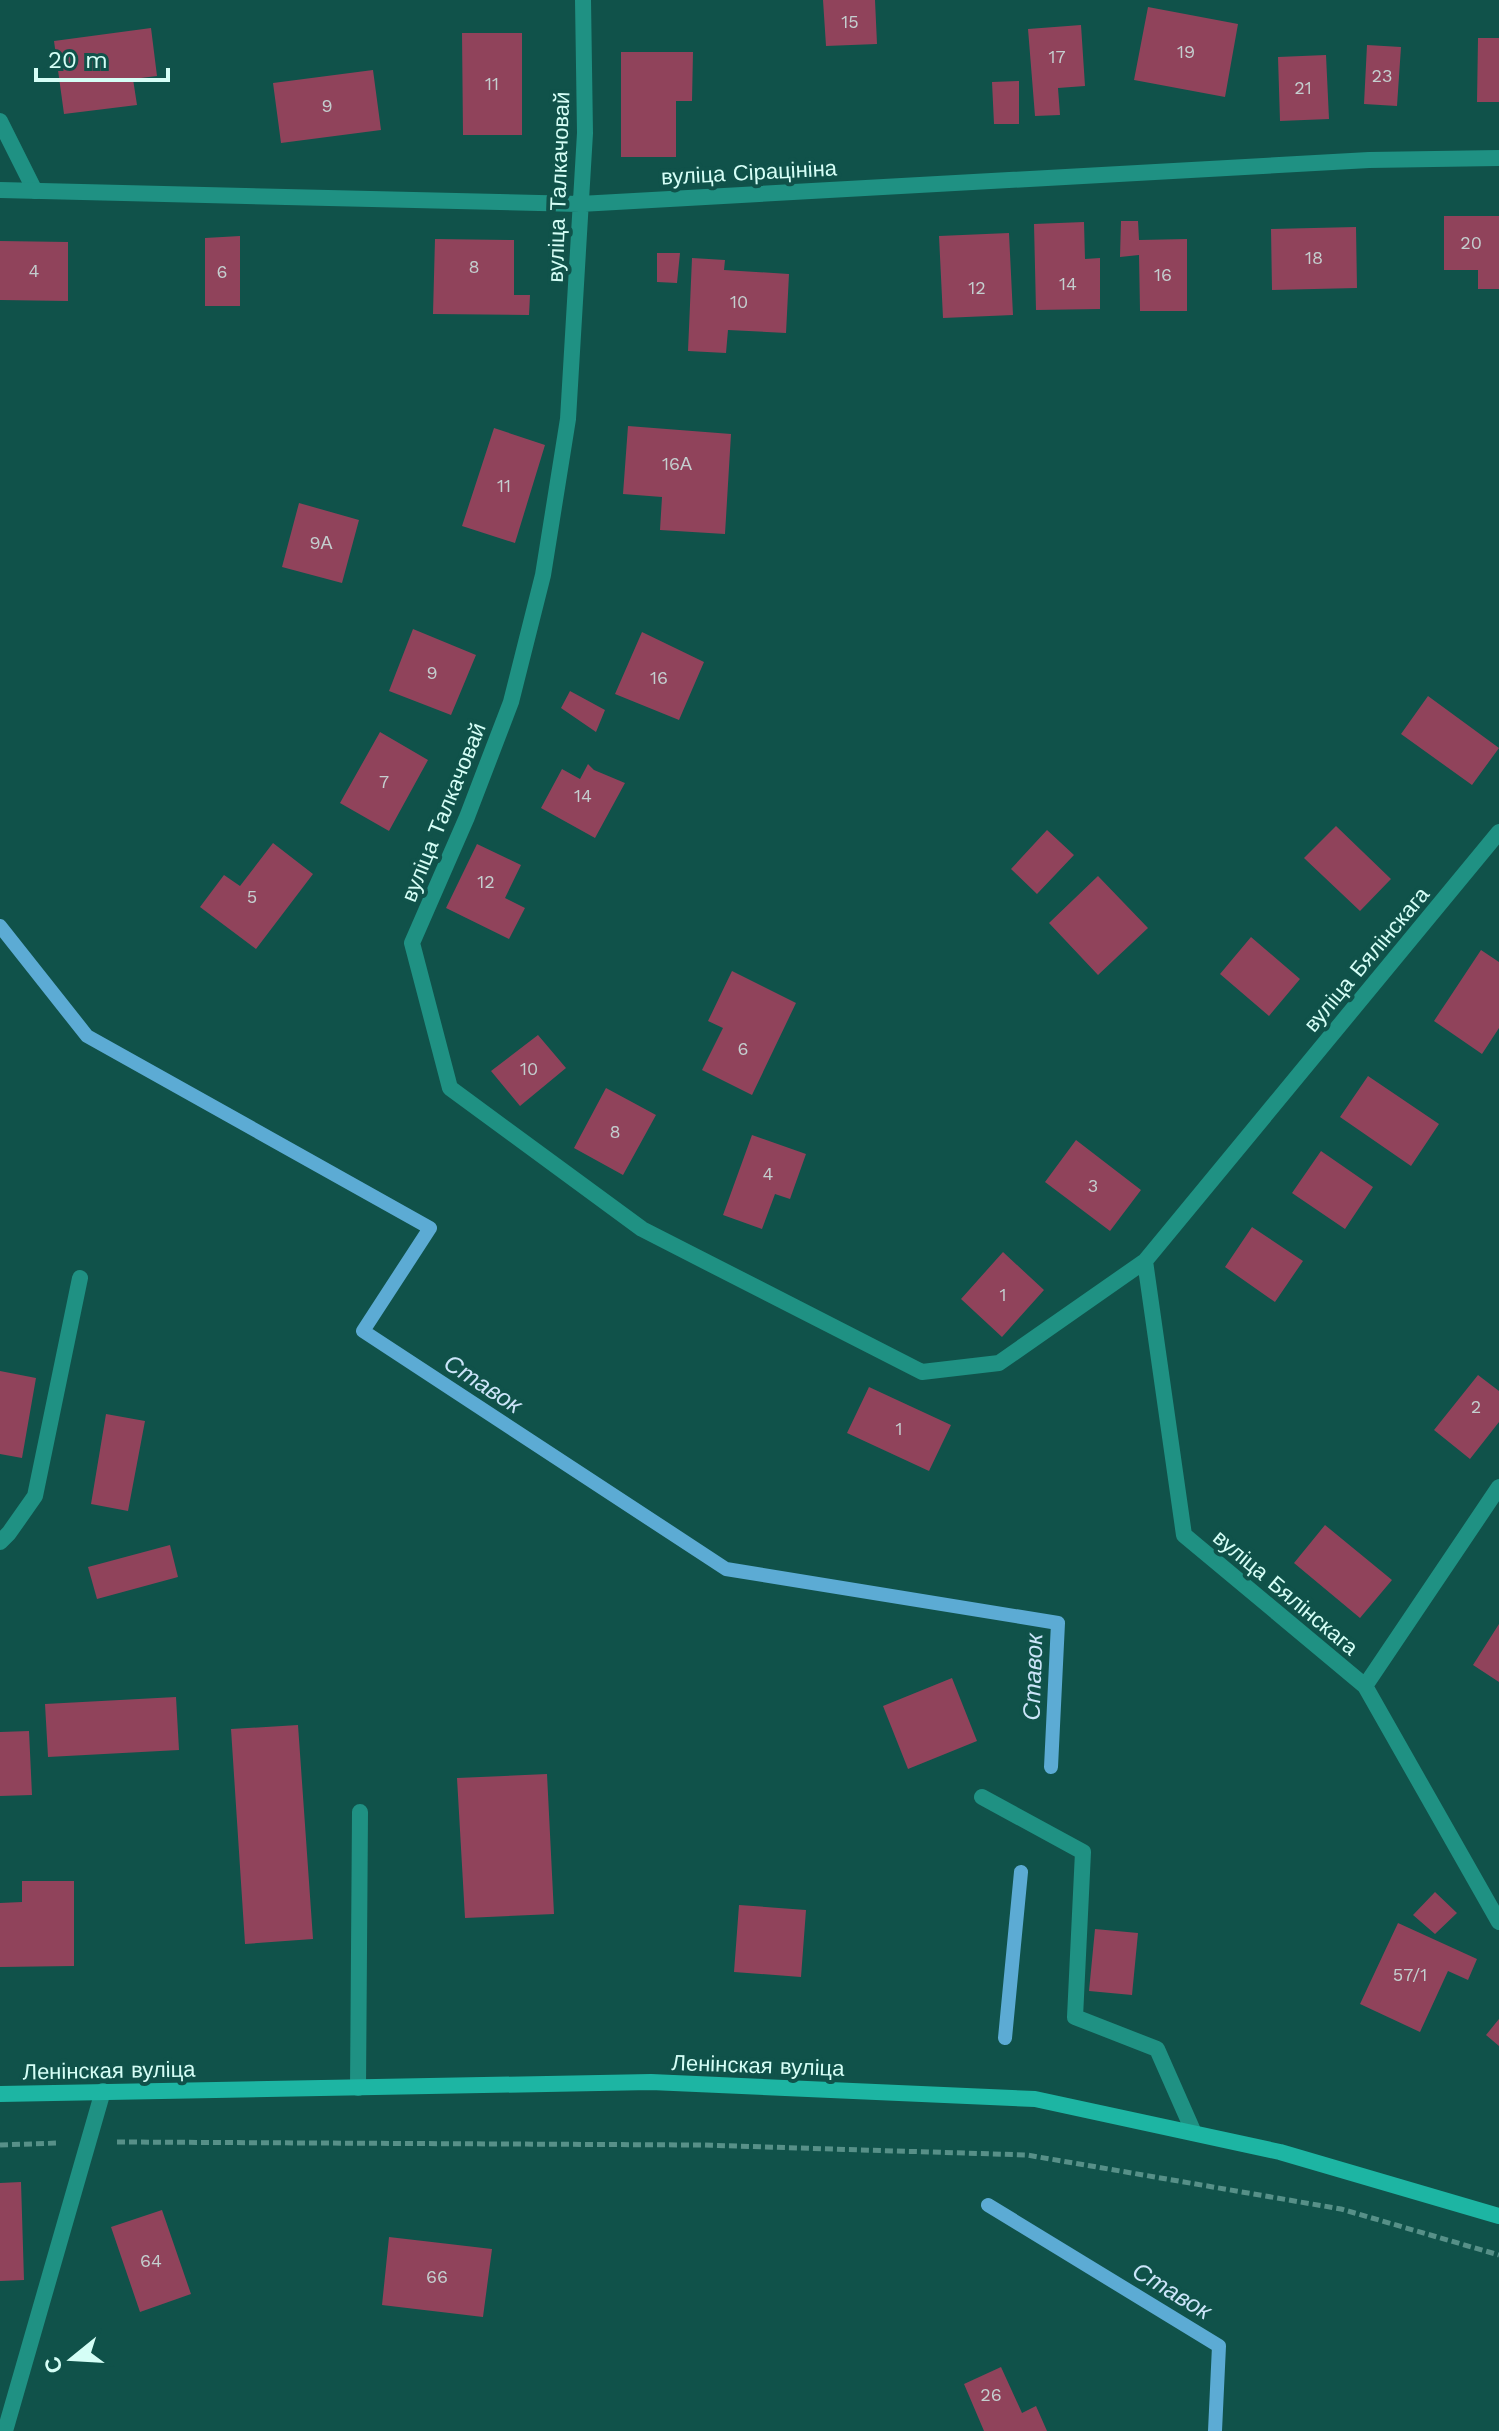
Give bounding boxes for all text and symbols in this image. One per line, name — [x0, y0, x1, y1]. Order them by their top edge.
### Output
house number: 15 — [841, 11, 859, 32]
scale bar — [36, 32, 168, 82]
house number: 19 — [1177, 41, 1195, 62]
text: 20 m — [48, 46, 108, 74]
house number: 17 — [1048, 46, 1066, 67]
house number: 23 — [1372, 65, 1393, 86]
house number: 11 — [485, 73, 499, 94]
house number: 21 — [1294, 77, 1312, 98]
street label: вуліца Талкачовай — [543, 91, 574, 283]
house number: 9 — [321, 95, 333, 116]
street label: вуліца Сірацініна — [661, 155, 838, 190]
house number: 20 — [1460, 232, 1482, 253]
house number: 18 — [1305, 247, 1323, 268]
house number: 8 — [468, 256, 480, 277]
house number: 4 — [29, 260, 40, 281]
house number: 6 — [217, 261, 227, 282]
house number: 16 — [1154, 264, 1172, 285]
house number: 14 — [1059, 273, 1077, 294]
house number: 12 — [968, 277, 986, 298]
house number: 10 — [730, 291, 748, 312]
house number: 16А — [662, 453, 692, 474]
house number: 11 — [497, 475, 511, 496]
house number: 9А — [309, 532, 333, 553]
house number: 9 — [426, 662, 438, 683]
house number: 16 — [650, 667, 668, 688]
street label: вуліца Талкачовай — [396, 719, 491, 905]
house number: 7 — [379, 771, 389, 792]
house number: 14 — [574, 785, 592, 806]
house number: 12 — [477, 871, 495, 892]
street label: вуліца Бялінскага — [1299, 881, 1435, 1037]
house number: 5 — [247, 886, 257, 907]
house number: 6 — [738, 1038, 748, 1059]
house number: 10 — [520, 1058, 538, 1079]
house number: 8 — [609, 1121, 621, 1142]
house number: 4 — [763, 1163, 774, 1184]
house number: 3 — [1088, 1175, 1098, 1196]
house number: 1 — [999, 1284, 1007, 1305]
water label: Ставок — [439, 1349, 529, 1420]
house number: 2 — [1471, 1396, 1481, 1417]
house number: 1 — [895, 1418, 903, 1439]
street label: вуліца Бялінскага — [1208, 1525, 1364, 1661]
water label: Ставок — [1017, 1631, 1049, 1721]
house number: 57/1 — [1393, 1964, 1427, 1985]
street label: Ленінская вуліца — [671, 2050, 846, 2081]
street label: Ленінская вуліца — [22, 2056, 196, 2085]
house number: 64 — [140, 2250, 162, 2271]
water label: Ставок — [1127, 2257, 1218, 2326]
house number: 66 — [426, 2266, 448, 2287]
north arrow — [32, 2319, 112, 2399]
text: С — [39, 2354, 68, 2376]
house number: 26 — [980, 2384, 1002, 2405]

